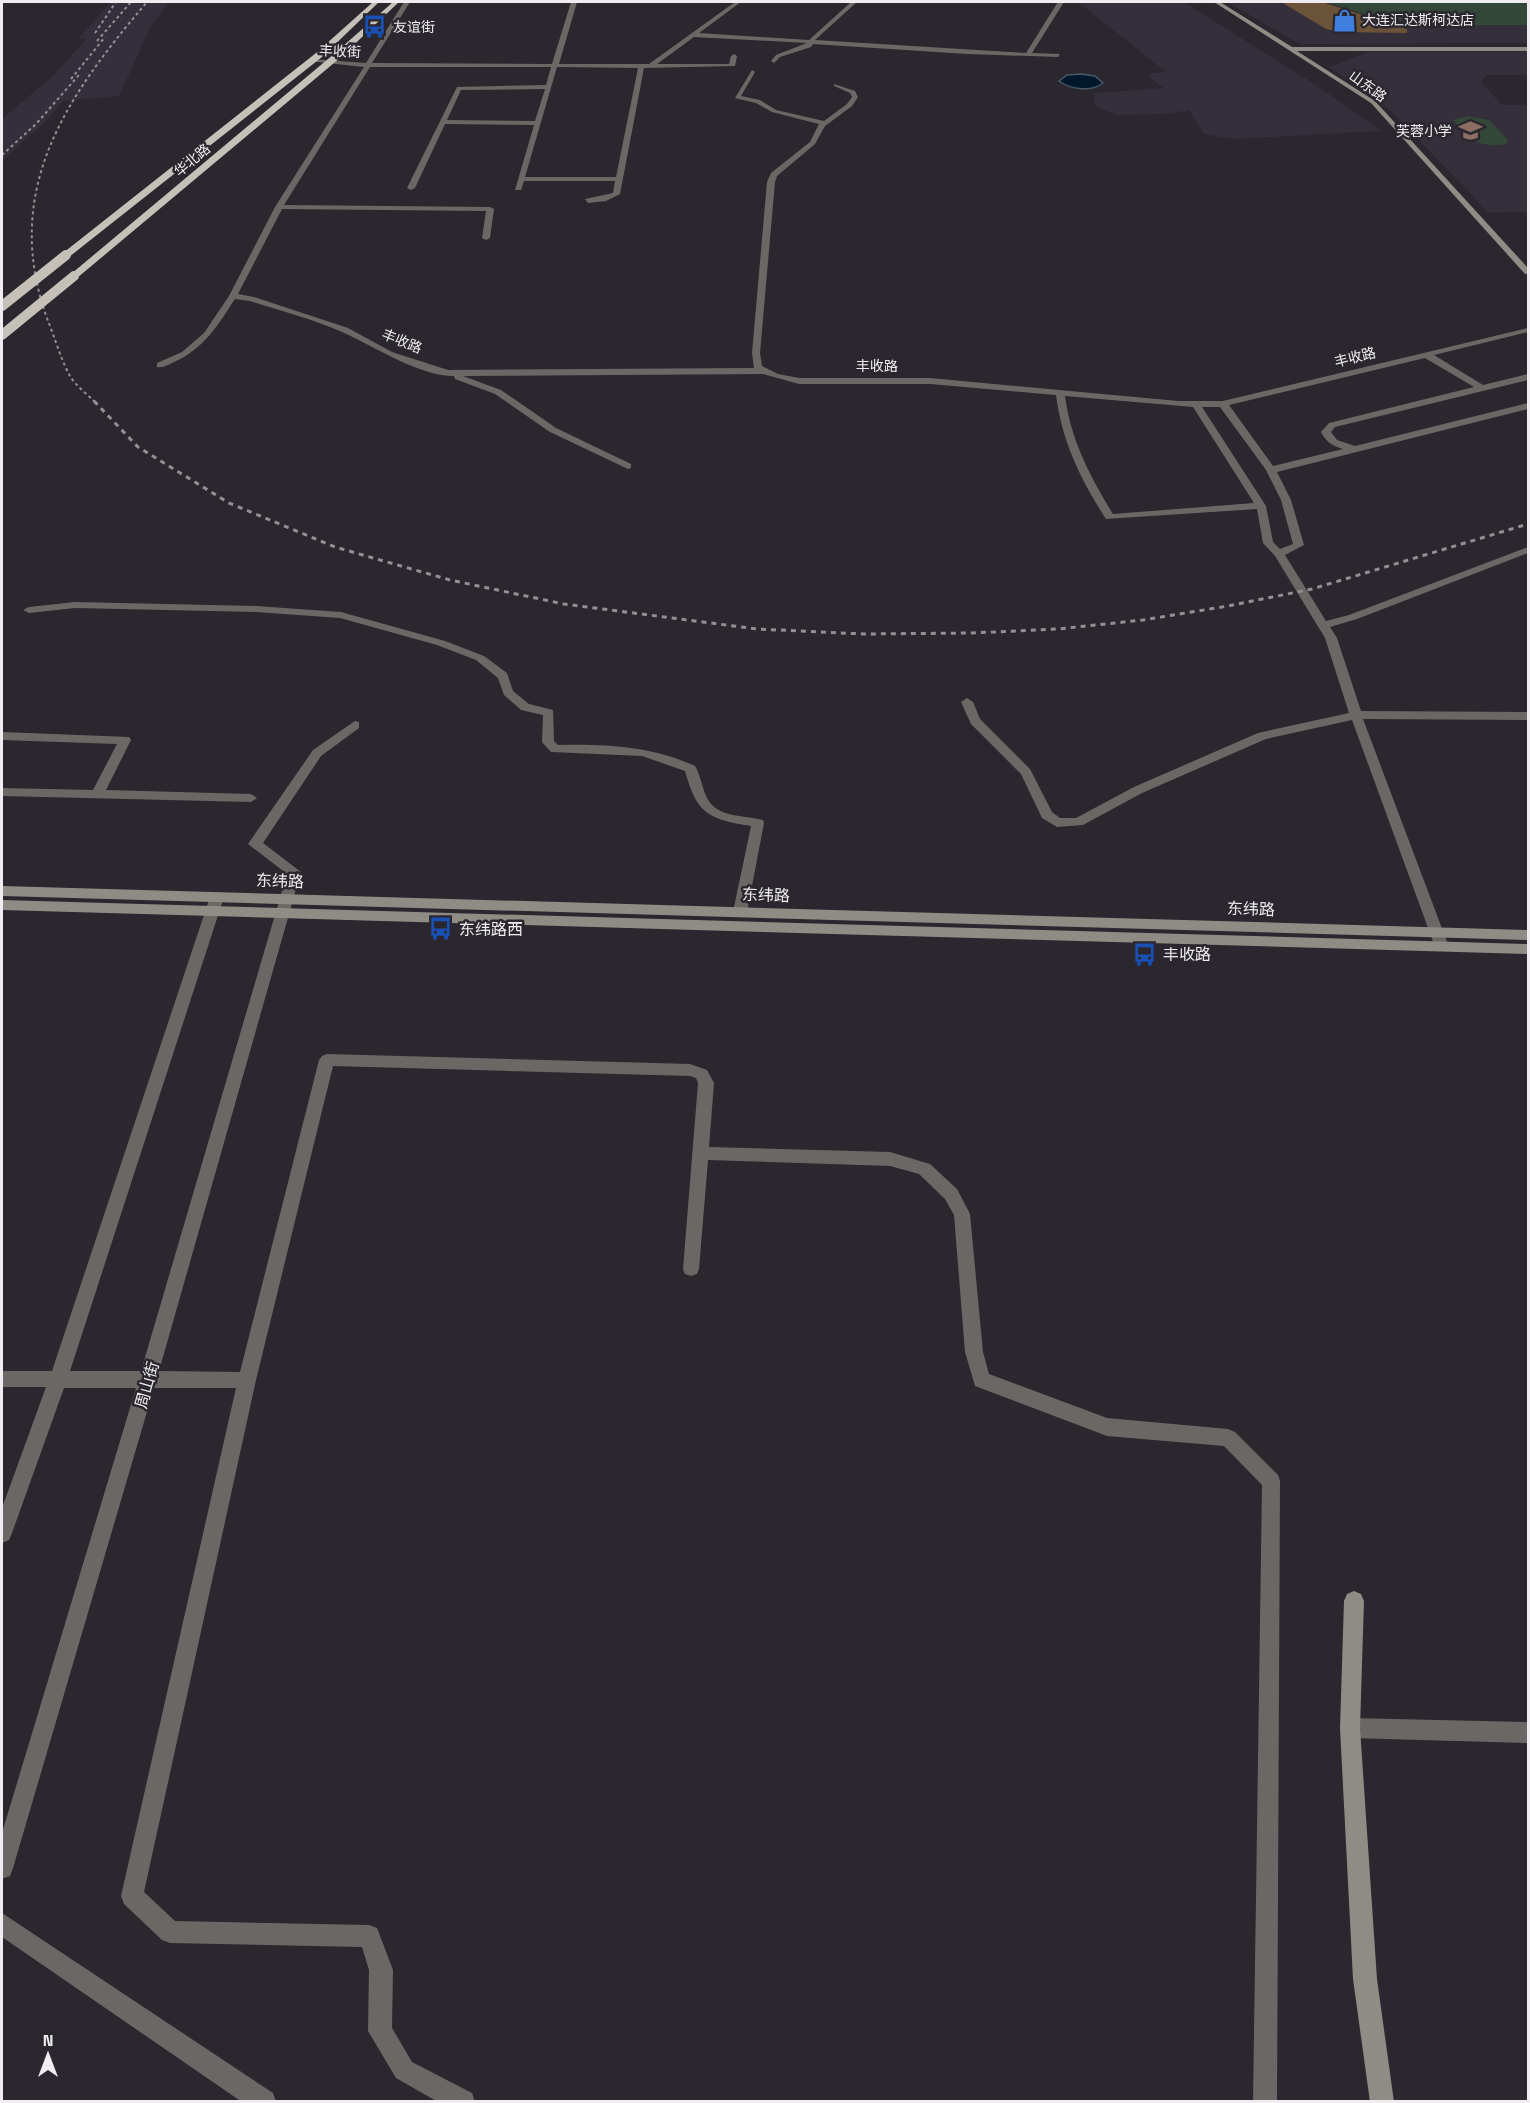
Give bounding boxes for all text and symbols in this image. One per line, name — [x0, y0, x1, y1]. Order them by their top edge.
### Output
shop icon: 大连汇达斯柯达店 — [1331, 7, 1357, 33]
place label: 大连汇达斯柯达店 — [1362, 11, 1474, 29]
bus stop icon: 友谊街 — [362, 14, 388, 40]
place label: 友谊街 — [393, 18, 435, 36]
street label: 丰收街 — [319, 41, 361, 61]
street label: 山东路 — [1346, 66, 1390, 106]
school or university icon: 芙蓉小学 — [1457, 118, 1483, 144]
place label: 芙蓉小学 — [1396, 122, 1452, 140]
street label: 华北路 — [170, 140, 214, 180]
street label: 丰收路 — [379, 325, 425, 357]
street label: 丰收路 — [1332, 343, 1378, 371]
street label: 丰收路 — [856, 357, 898, 375]
street label: 东纬路 — [256, 870, 304, 892]
street label: 东纬路 — [742, 884, 790, 906]
street label: 东纬路 — [1227, 898, 1275, 920]
bus stop icon: 东纬路西 — [428, 916, 454, 942]
place label: 东纬路西 — [459, 919, 523, 940]
bus stop icon: 丰收路 — [1132, 941, 1158, 967]
place label: 丰收路 — [1163, 944, 1211, 965]
street label: 周山街 — [130, 1359, 164, 1411]
north arrow — [18, 2025, 78, 2085]
text: N — [43, 2030, 53, 2051]

